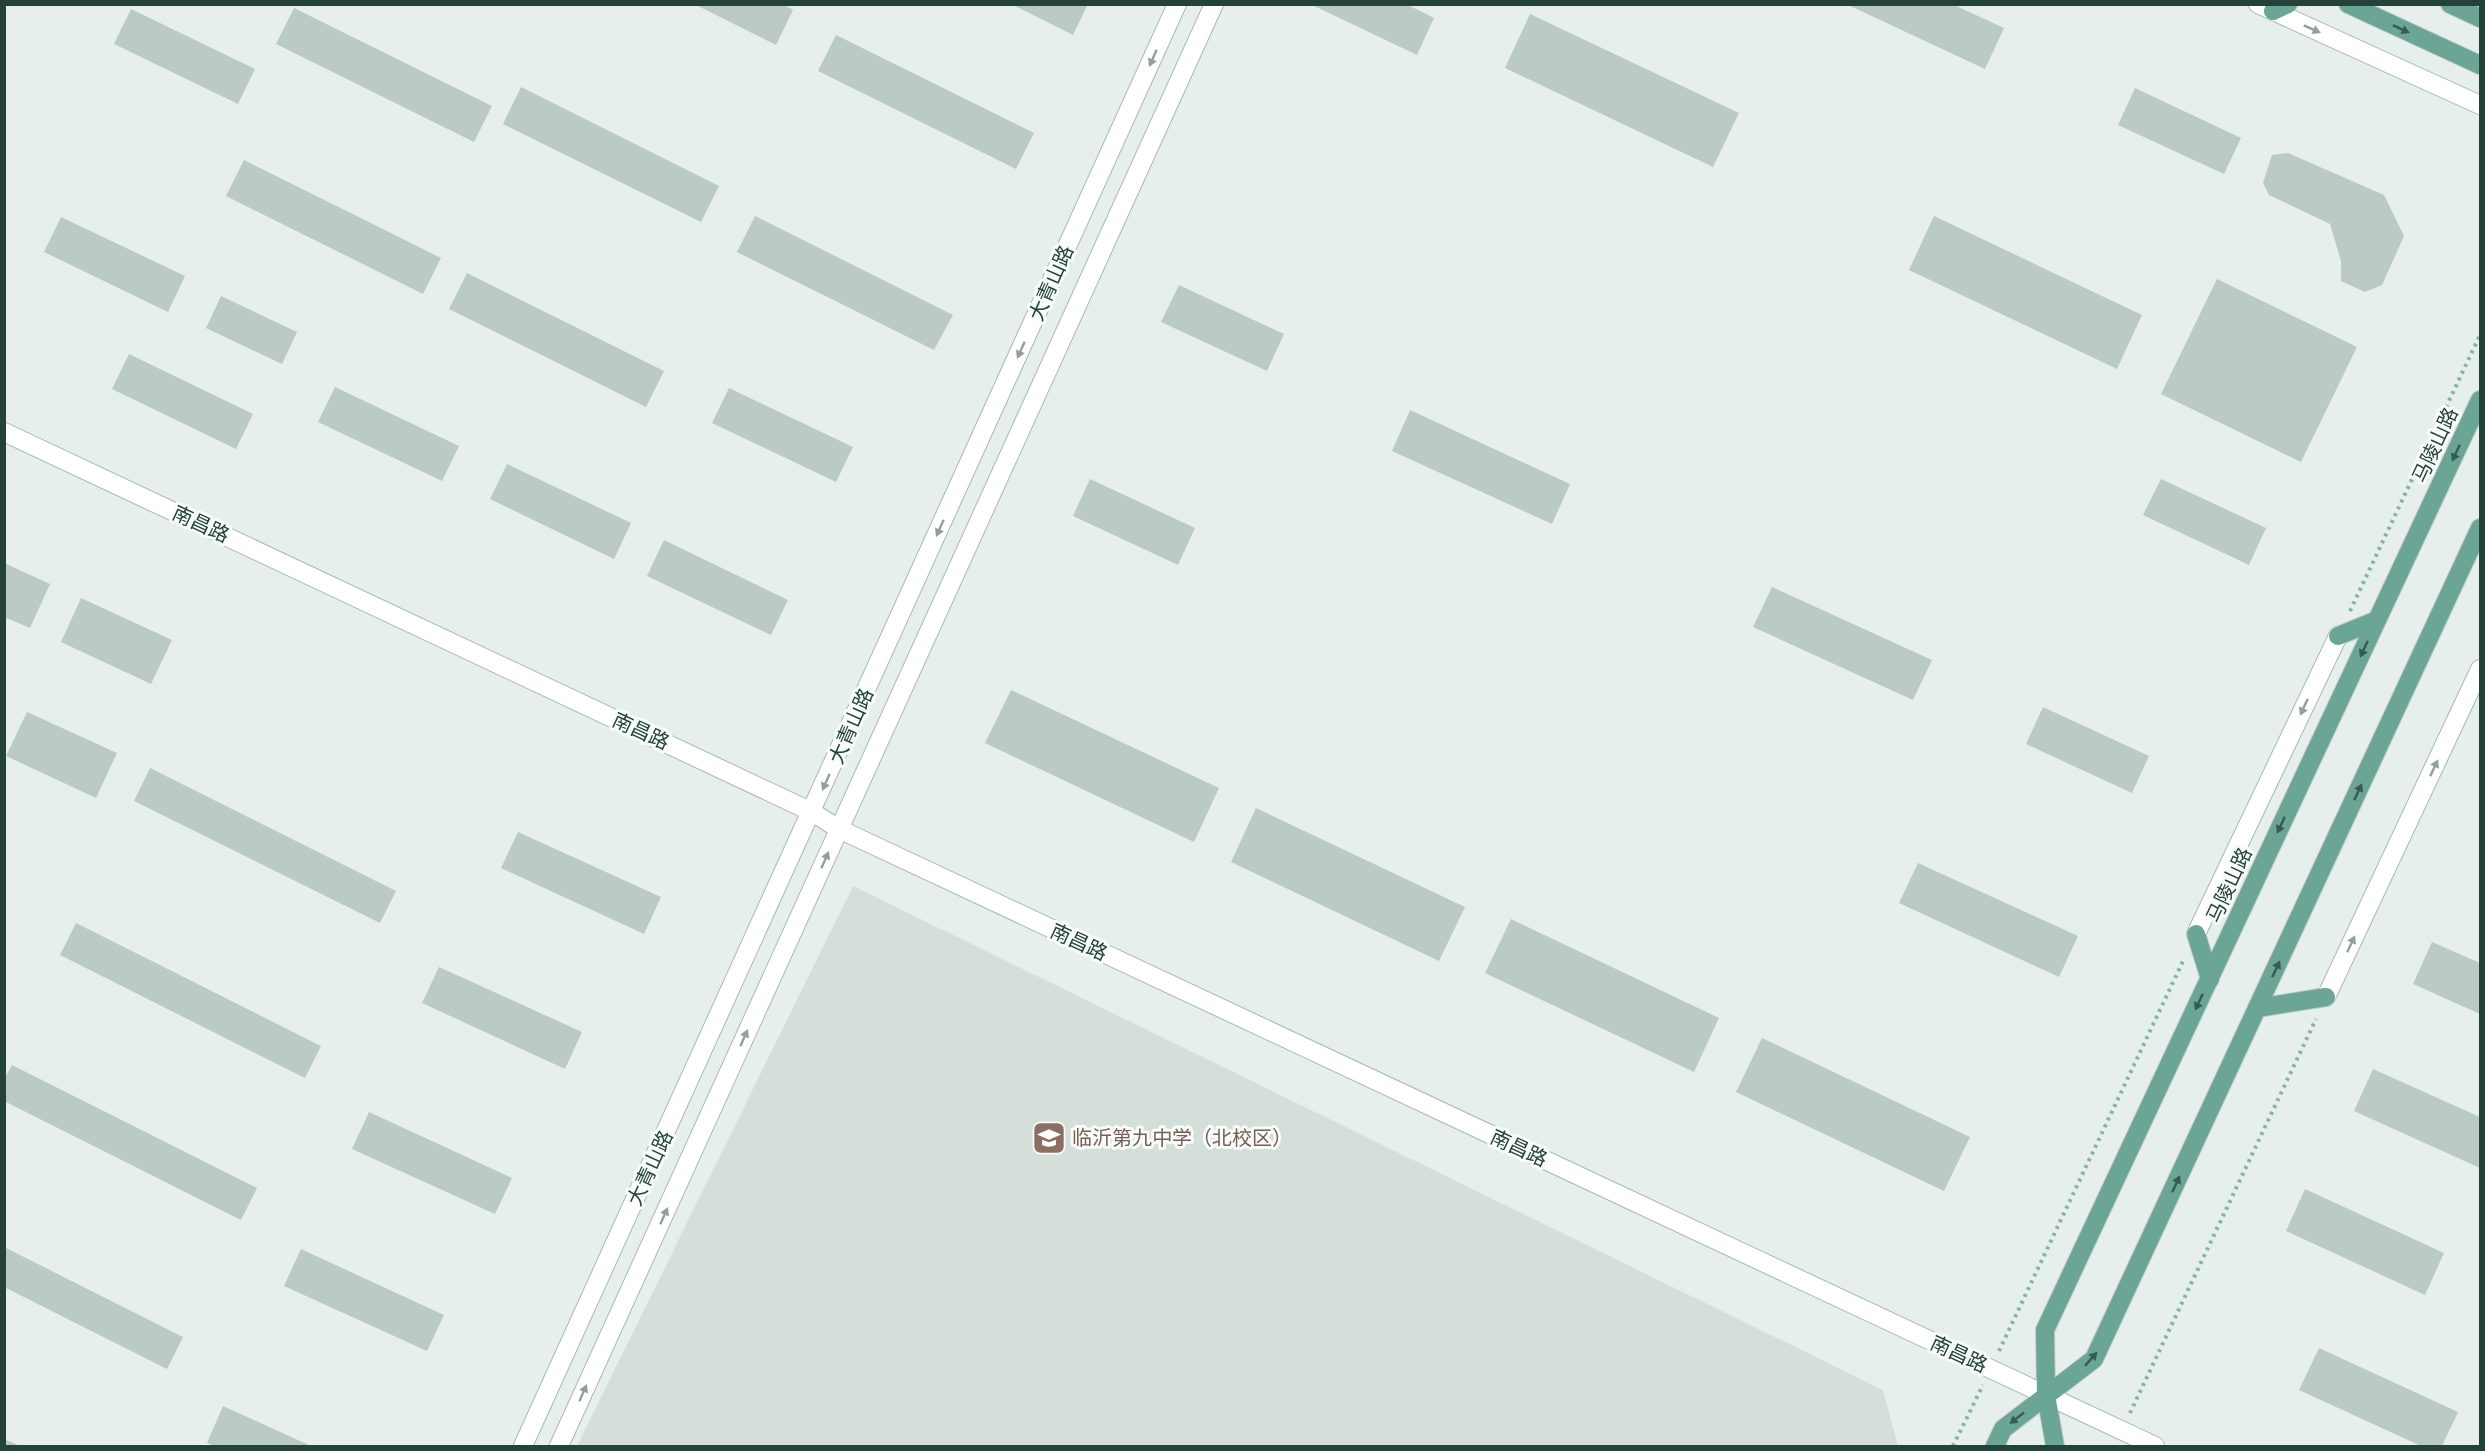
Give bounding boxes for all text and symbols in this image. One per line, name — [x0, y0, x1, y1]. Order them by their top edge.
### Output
one-way arrow — [2303, 24, 2320, 33]
one-way arrow — [2392, 24, 2409, 33]
one-way arrow — [1148, 49, 1158, 67]
street label: 大青山路 — [1024, 242, 1078, 324]
one-way arrow — [1016, 342, 1025, 359]
street label: 马陵山路 — [2407, 404, 2463, 486]
one-way arrow — [2451, 444, 2460, 461]
street label: 南昌路 — [169, 500, 233, 548]
one-way arrow — [935, 519, 945, 537]
one-way arrow — [2360, 640, 2369, 657]
street label: 大青山路 — [824, 685, 878, 767]
one-way arrow — [2299, 699, 2308, 716]
street label: 南昌路 — [609, 707, 673, 755]
one-way arrow — [2429, 760, 2438, 777]
one-way arrow — [821, 774, 830, 791]
one-way arrow — [2353, 783, 2362, 800]
one-way arrow — [2277, 817, 2286, 834]
street label: 马陵山路 — [2201, 844, 2257, 926]
one-way arrow — [820, 851, 830, 869]
street label: 南昌路 — [1047, 918, 1111, 966]
one-way arrow — [2346, 936, 2355, 953]
one-way arrow — [2271, 960, 2280, 977]
one-way arrow — [2194, 993, 2203, 1010]
one-way arrow — [740, 1029, 750, 1047]
school or university icon: 临沂第九中学（北校区） — [1031, 1120, 1067, 1156]
street label: 南昌路 — [1487, 1124, 1551, 1172]
place label: 临沂第九中学（北校区） — [1072, 1126, 1292, 1150]
street label: 大青山路 — [622, 1127, 678, 1209]
one-way arrow — [2171, 1175, 2180, 1192]
one-way arrow — [659, 1206, 669, 1224]
street label: 南昌路 — [1927, 1330, 1991, 1378]
one-way arrow — [2085, 1351, 2098, 1366]
one-way arrow — [579, 1385, 588, 1402]
one-way arrow — [2009, 1412, 2025, 1425]

